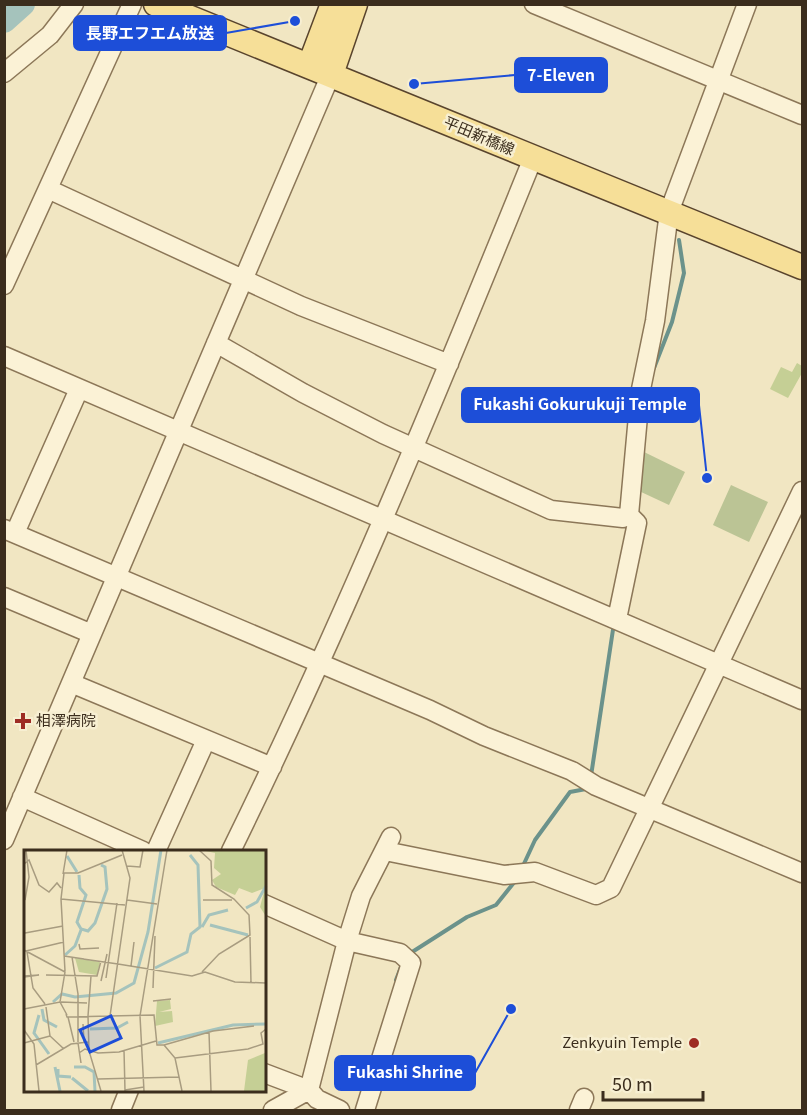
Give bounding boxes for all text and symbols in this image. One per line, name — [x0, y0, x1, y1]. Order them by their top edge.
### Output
callout: 長野エフエム放送 — [74, 16, 226, 50]
text: 長野エフエム放送 — [86, 20, 214, 44]
callout: 7-Eleven — [515, 58, 607, 92]
text: 7-Eleven — [527, 62, 595, 86]
street label: 平田新橋線 — [441, 110, 518, 159]
callout: Fukashi Gokurukuji Temple — [462, 388, 699, 422]
text: Fukashi Gokurukuji Temple — [473, 391, 687, 415]
place label: 相澤病院 — [36, 709, 96, 730]
marker: 相澤病院 — [14, 712, 32, 730]
inset map — [24, 850, 266, 1091]
place label: Zenkyuin Temple — [562, 1031, 682, 1052]
marker: Zenkyuin Temple — [687, 1036, 701, 1050]
callout: Fukashi Shrine — [335, 1056, 475, 1090]
text: Fukashi Shrine — [347, 1059, 463, 1083]
scale bar — [603, 1064, 704, 1102]
text: 50 m — [612, 1070, 653, 1096]

